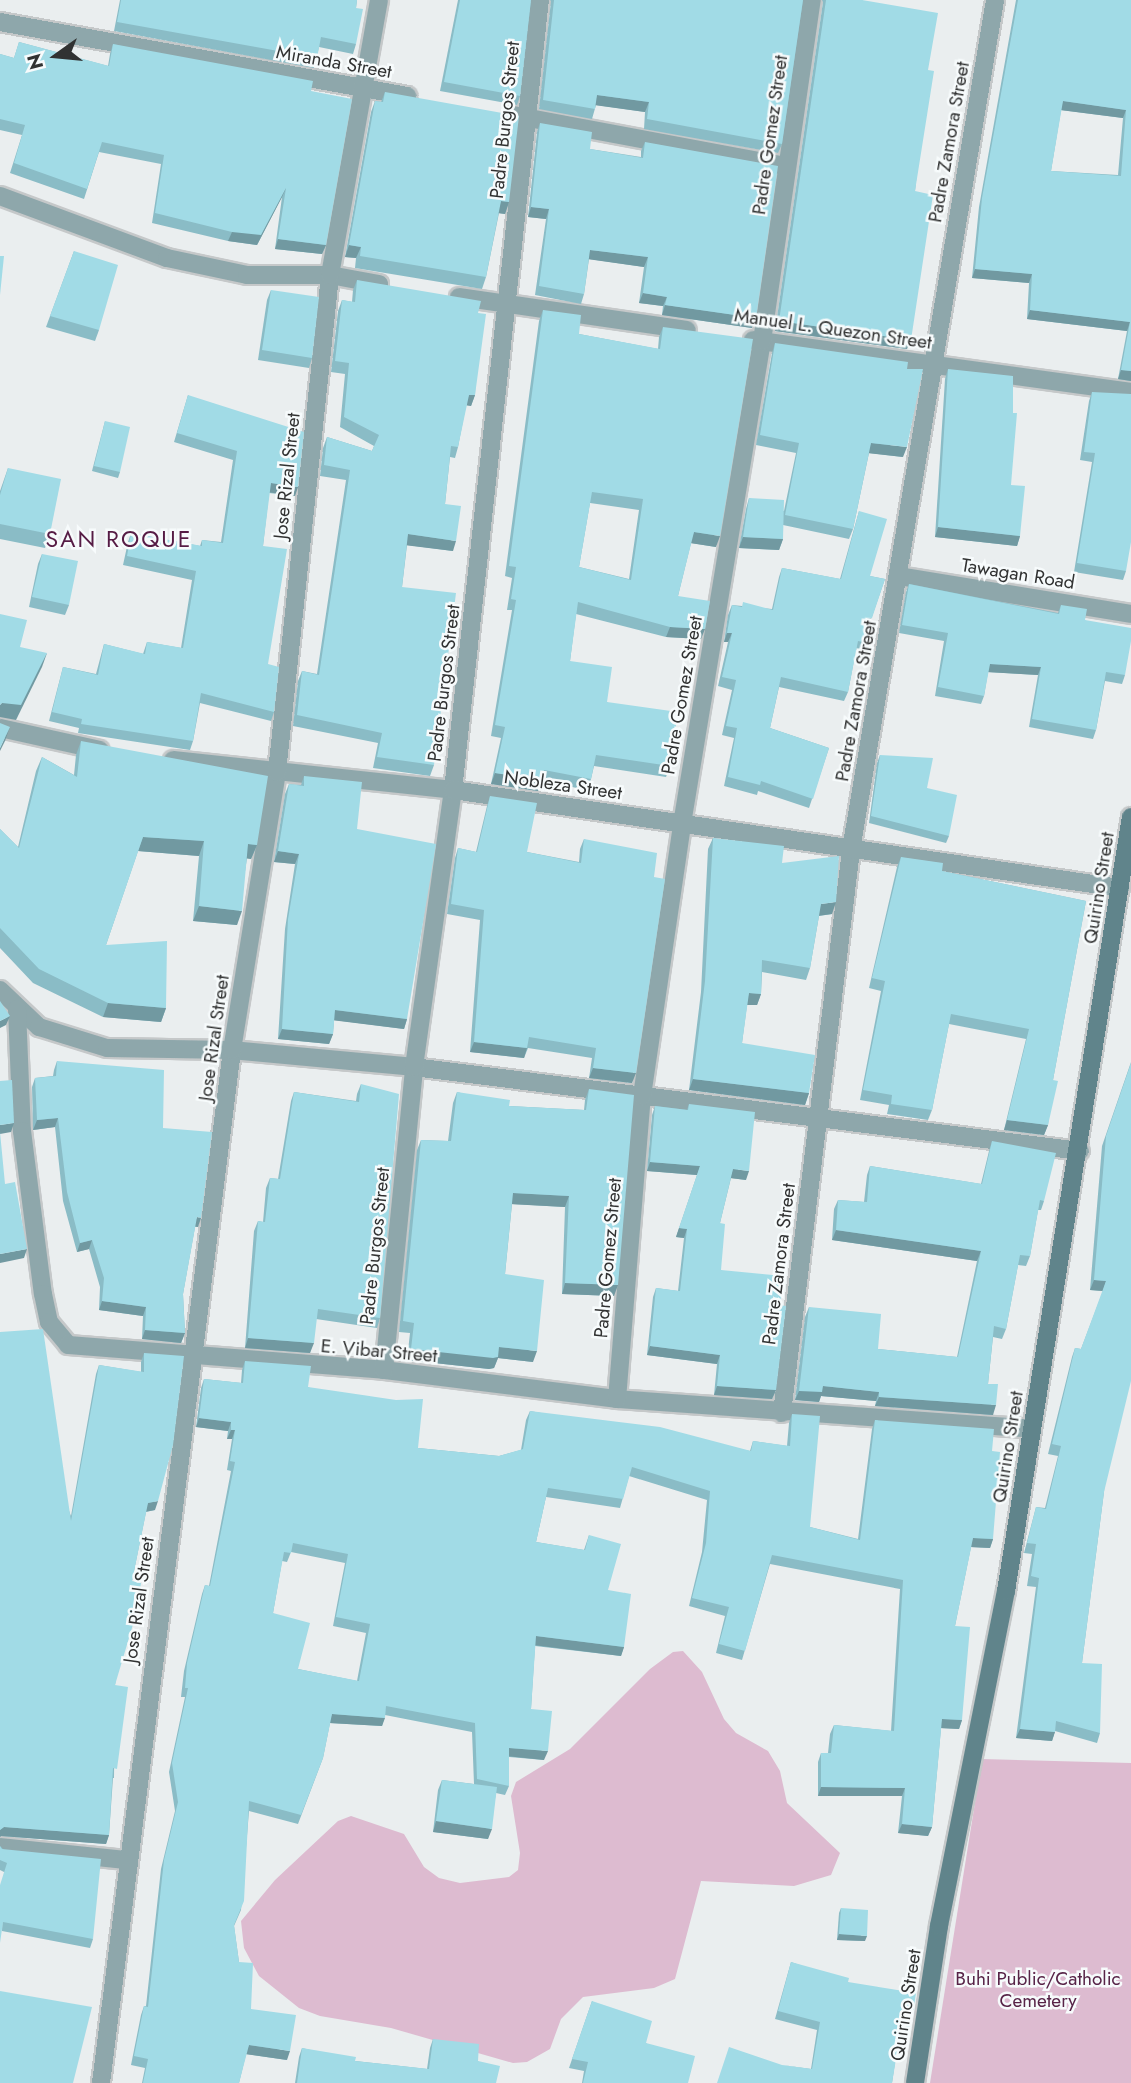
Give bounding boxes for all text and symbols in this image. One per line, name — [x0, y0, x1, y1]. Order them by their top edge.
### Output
north arrow — [21, 21, 91, 91]
street label: Padre Burgos Street — [485, 40, 525, 200]
street label: Miranda Street — [274, 41, 394, 83]
text: N — [20, 51, 50, 72]
street label: Padre Gomez Street — [748, 54, 792, 216]
street label: Padre Zamora Street — [924, 60, 974, 224]
street label: Manuel L. Quezon Street — [733, 304, 933, 354]
street label: Jose Rizal Street — [269, 412, 305, 540]
district label: SAN ROQUE — [47, 525, 191, 553]
street label: Tawagan Road — [960, 554, 1076, 594]
street label: Padre Burgos Street — [423, 603, 465, 763]
street label: Padre Gomez Street — [657, 614, 707, 776]
street label: Padre Zamora Street — [831, 619, 881, 783]
street label: Nobleza Street — [503, 765, 623, 805]
street label: Quirino Street — [1079, 831, 1119, 945]
street label: Jose Rizal Street — [194, 974, 234, 1102]
street label: Padre Burgos Street — [355, 1166, 395, 1326]
street label: Padre Gomez Street — [590, 1177, 626, 1339]
street label: Padre Zamora Street — [758, 1182, 800, 1346]
street label: E. Vibar Street — [320, 1335, 438, 1367]
street label: Quirino Street — [988, 1390, 1028, 1504]
street label: Jose Rizal Street — [119, 1536, 159, 1664]
street label: Quirino Street — [886, 1948, 926, 2062]
park label: Buhi Public/Catholic Cemetery — [955, 1968, 1121, 2012]

